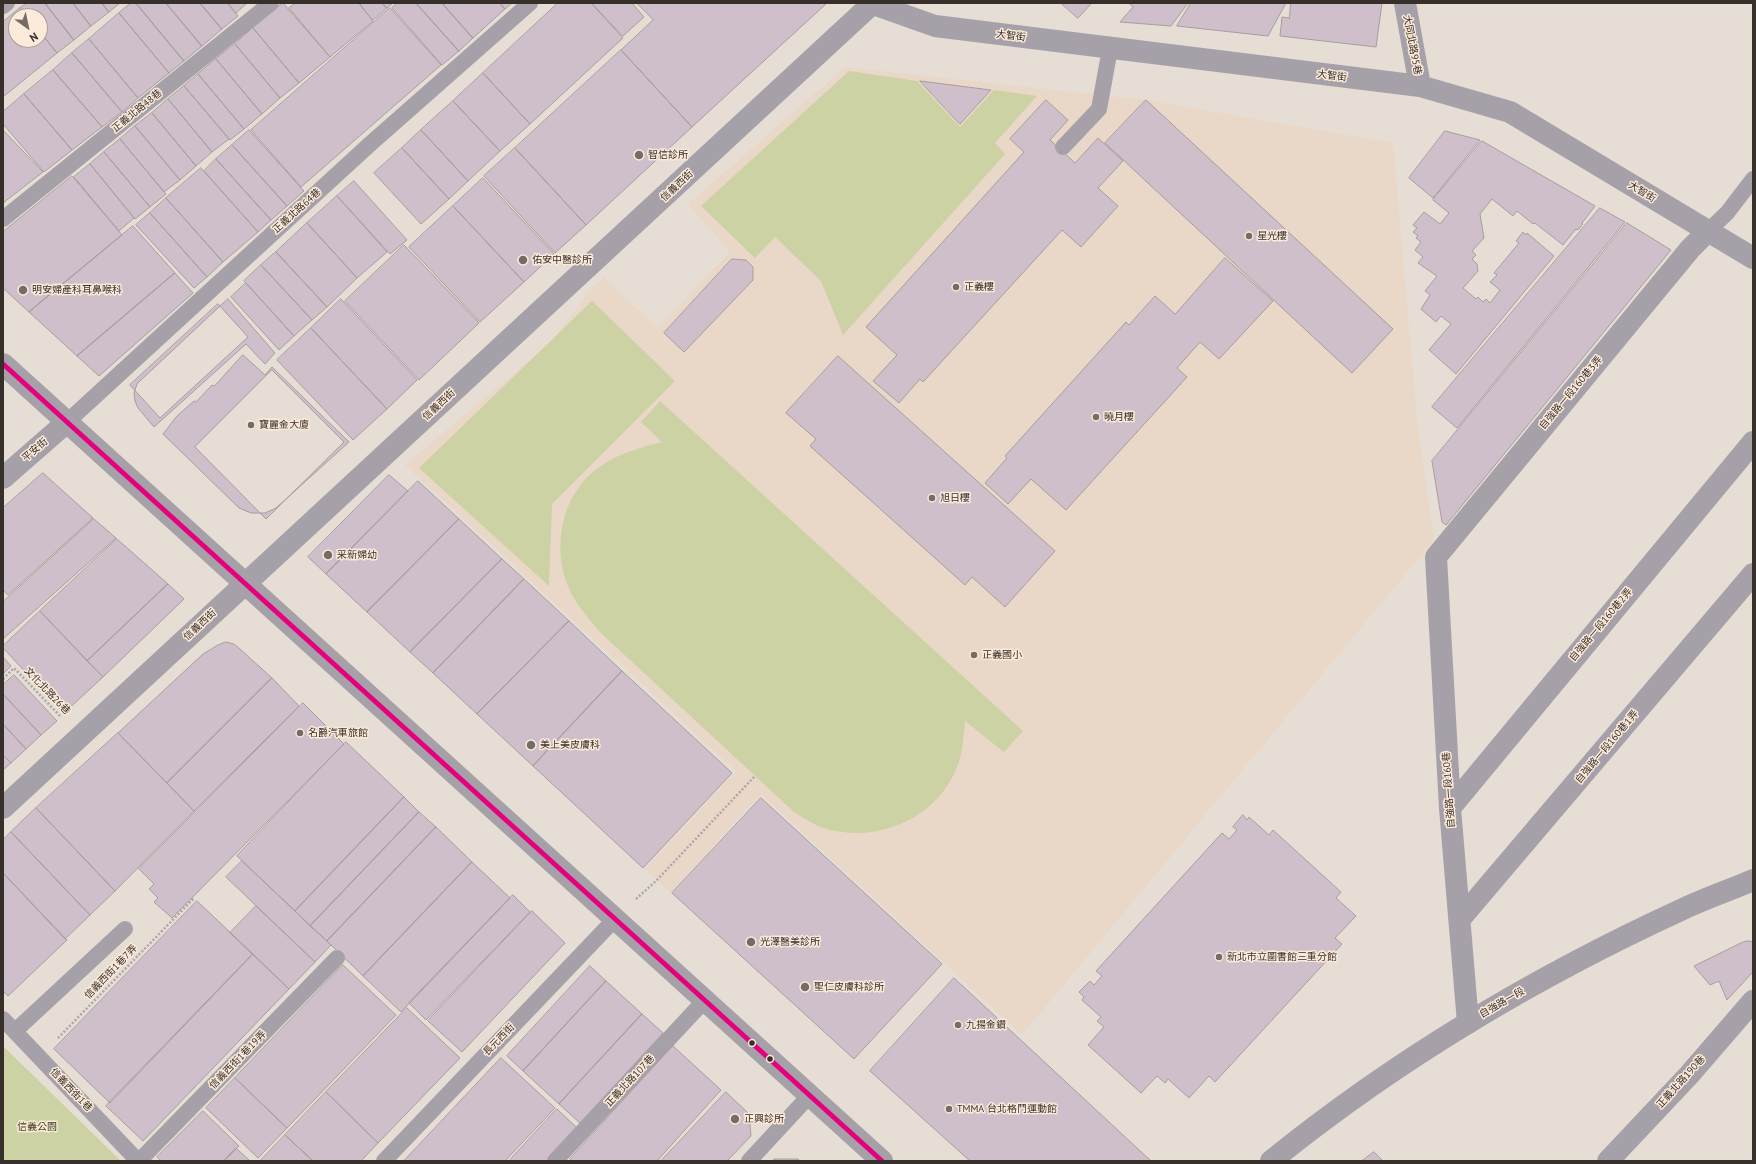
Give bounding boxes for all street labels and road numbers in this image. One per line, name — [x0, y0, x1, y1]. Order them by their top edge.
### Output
street label: 大同北路95巷 — [1400, 14, 1424, 76]
street label: 大智街 — [995, 28, 1027, 44]
street label: 大智街 — [1316, 68, 1348, 84]
street label: 正義北路48巷 — [110, 87, 164, 135]
street label: 信義西街 — [658, 168, 696, 204]
street label: 大智街 — [1626, 179, 1658, 205]
street label: 正義北路64巷 — [270, 186, 324, 236]
street label: 自強路一段160巷3弄 — [1537, 354, 1605, 432]
street label: 信義西街 — [420, 387, 458, 423]
street label: 平安街 — [20, 436, 50, 464]
street label: 自強路一段160巷2弄 — [1567, 586, 1635, 664]
street label: 信義西街 — [181, 607, 219, 643]
street label: 文化北路26巷 — [22, 665, 72, 717]
street label: 自強路一段160巷1弄 — [1573, 708, 1641, 786]
street label: 自強路一段160巷 — [1440, 751, 1458, 829]
street label: 信義西街1巷7弄 — [82, 942, 140, 1002]
street label: 自強路一段 — [1477, 985, 1527, 1021]
street label: 長元西街 — [481, 1021, 517, 1059]
street label: 信義西街1巷19弄 — [207, 1028, 269, 1092]
street label: 正義北路107巷 — [603, 1053, 657, 1109]
street label: 正義北路190巷 — [1654, 1053, 1708, 1111]
street label: 信義西街1巷 — [47, 1066, 95, 1114]

